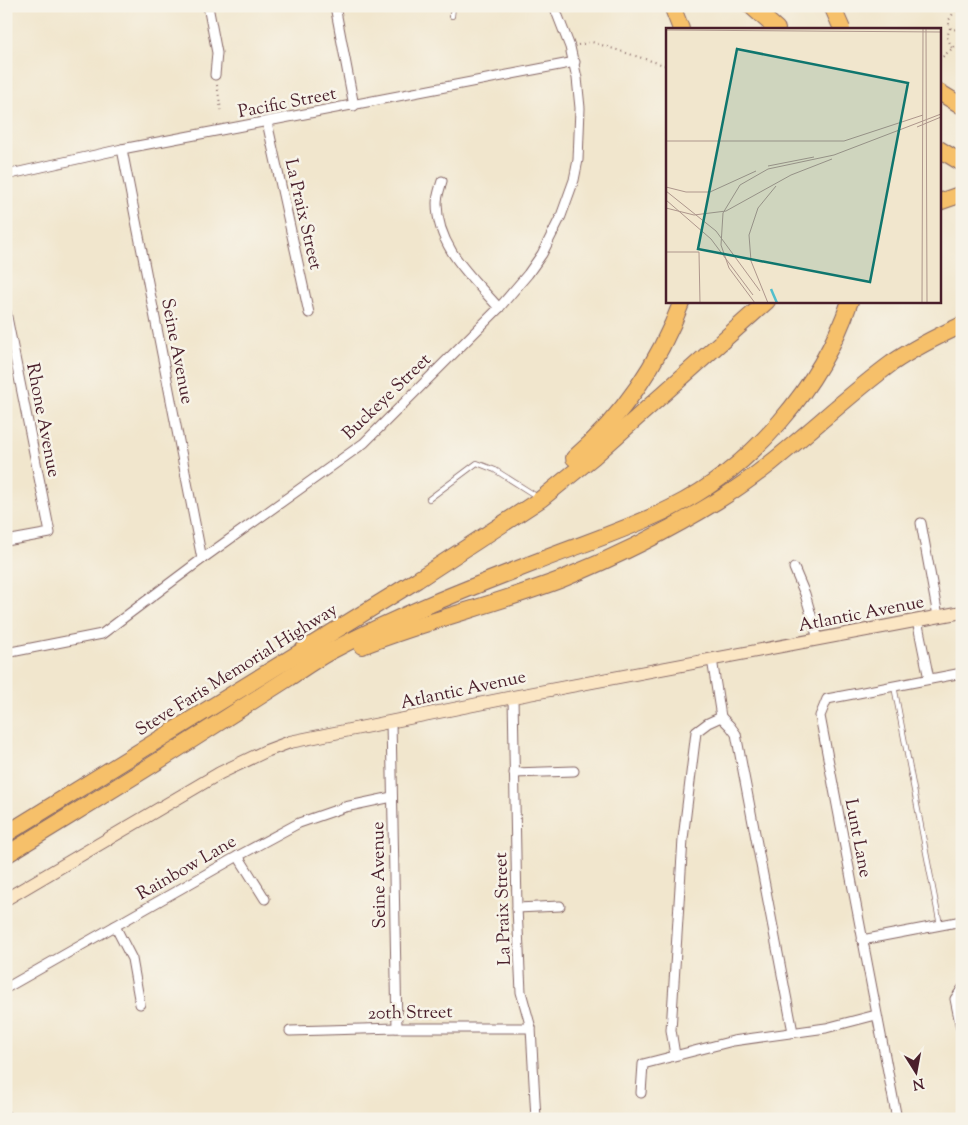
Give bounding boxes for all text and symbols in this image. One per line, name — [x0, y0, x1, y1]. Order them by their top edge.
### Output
inset map — [666, 28, 940, 302]
street label: Pacific Street — [236, 82, 339, 126]
street label: La Praix Street — [277, 156, 327, 273]
street label: Seine Avenue — [153, 296, 199, 406]
street label: Buckeye Street — [337, 348, 438, 447]
street label: Rhone Avenue — [18, 361, 66, 480]
street label: Atlantic Avenue — [796, 590, 927, 640]
street label: Steve Faris Memorial Highway — [131, 598, 343, 744]
street label: Atlantic Avenue — [398, 665, 529, 717]
street label: Lunt Lane — [837, 797, 877, 880]
street label: Seine Avenue — [366, 821, 394, 929]
street label: Rainbow Lane — [132, 830, 242, 908]
street label: La Praix Street — [489, 852, 519, 966]
street label: 20th Street — [367, 1000, 453, 1028]
north arrow — [890, 1048, 940, 1098]
text: N — [911, 1072, 925, 1094]

